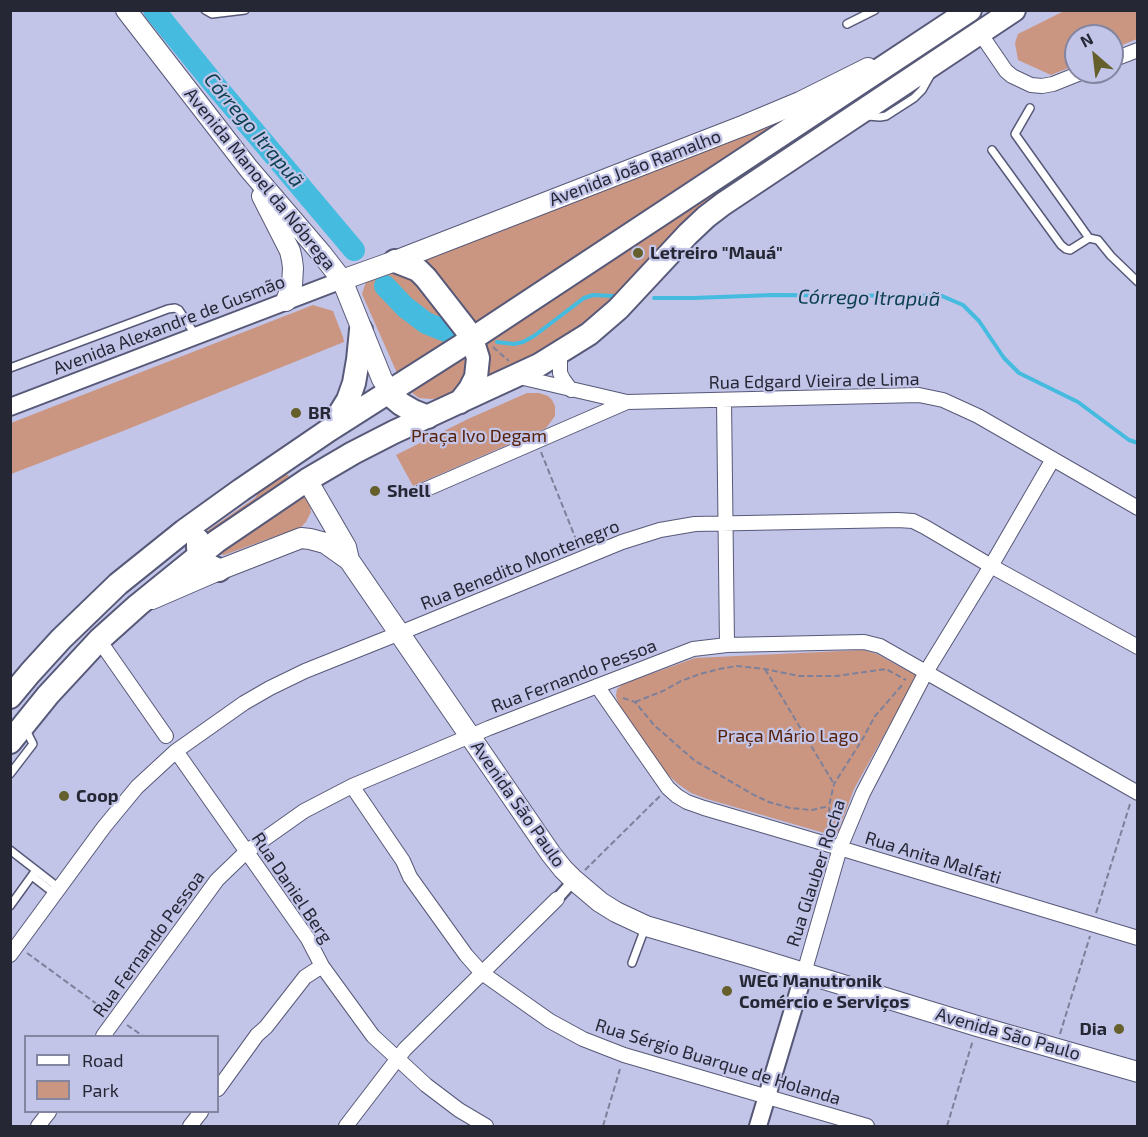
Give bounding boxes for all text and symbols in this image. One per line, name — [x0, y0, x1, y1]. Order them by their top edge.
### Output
north arrow — [1064, 24, 1124, 84]
text: N — [1077, 28, 1096, 51]
water label: Córrego Itrapuã — [199, 68, 309, 192]
street label: Avenida Manoel da Nóbrega — [180, 83, 340, 275]
street label: Avenida João Ramalho — [546, 125, 724, 211]
place label: Letreiro "Mauá" — [650, 242, 783, 264]
marker: Letreiro "Mauá" — [631, 246, 645, 260]
street label: Avenida Alexandre de Gusmão — [50, 271, 288, 379]
water label: Córrego Itrapuã — [798, 285, 940, 311]
street label: Rua Edgard Vieira de Lima — [708, 368, 920, 394]
place label: BR — [308, 402, 331, 424]
marker: BR — [289, 406, 303, 420]
park label: Praça Ivo Degam — [411, 425, 547, 447]
place label: Shell — [387, 480, 430, 502]
marker: Shell — [368, 484, 382, 498]
street label: Rua Benedito Montenegro — [417, 515, 623, 615]
street label: Rua Fernando Pessoa — [488, 634, 660, 718]
park label: Praça Mário Lago — [717, 725, 859, 747]
street label: Avenida São Paulo — [466, 737, 570, 871]
place label: Coop — [76, 785, 119, 807]
marker: Coop — [57, 789, 71, 803]
street label: Rua Glauber Rocha — [782, 797, 850, 949]
street label: Rua Anita Malfati — [862, 827, 1004, 889]
street label: Rua Daniel Berg — [247, 828, 337, 948]
street label: Rua Fernando Pessoa — [89, 867, 209, 1021]
place label: WEG Manutronik Comércio e Serviços — [739, 970, 909, 1012]
marker: WEG Manutronik Comércio e Serviços — [720, 984, 734, 998]
street label: Avenida São Paulo — [933, 1003, 1083, 1065]
street label: Rua Sérgio Buarque de Holanda — [593, 1014, 843, 1110]
place label: Dia — [1079, 1018, 1107, 1040]
marker: Dia — [1112, 1022, 1126, 1036]
legend — [24, 1035, 219, 1113]
text: Road — [82, 1049, 123, 1071]
text: Park — [82, 1079, 119, 1101]

